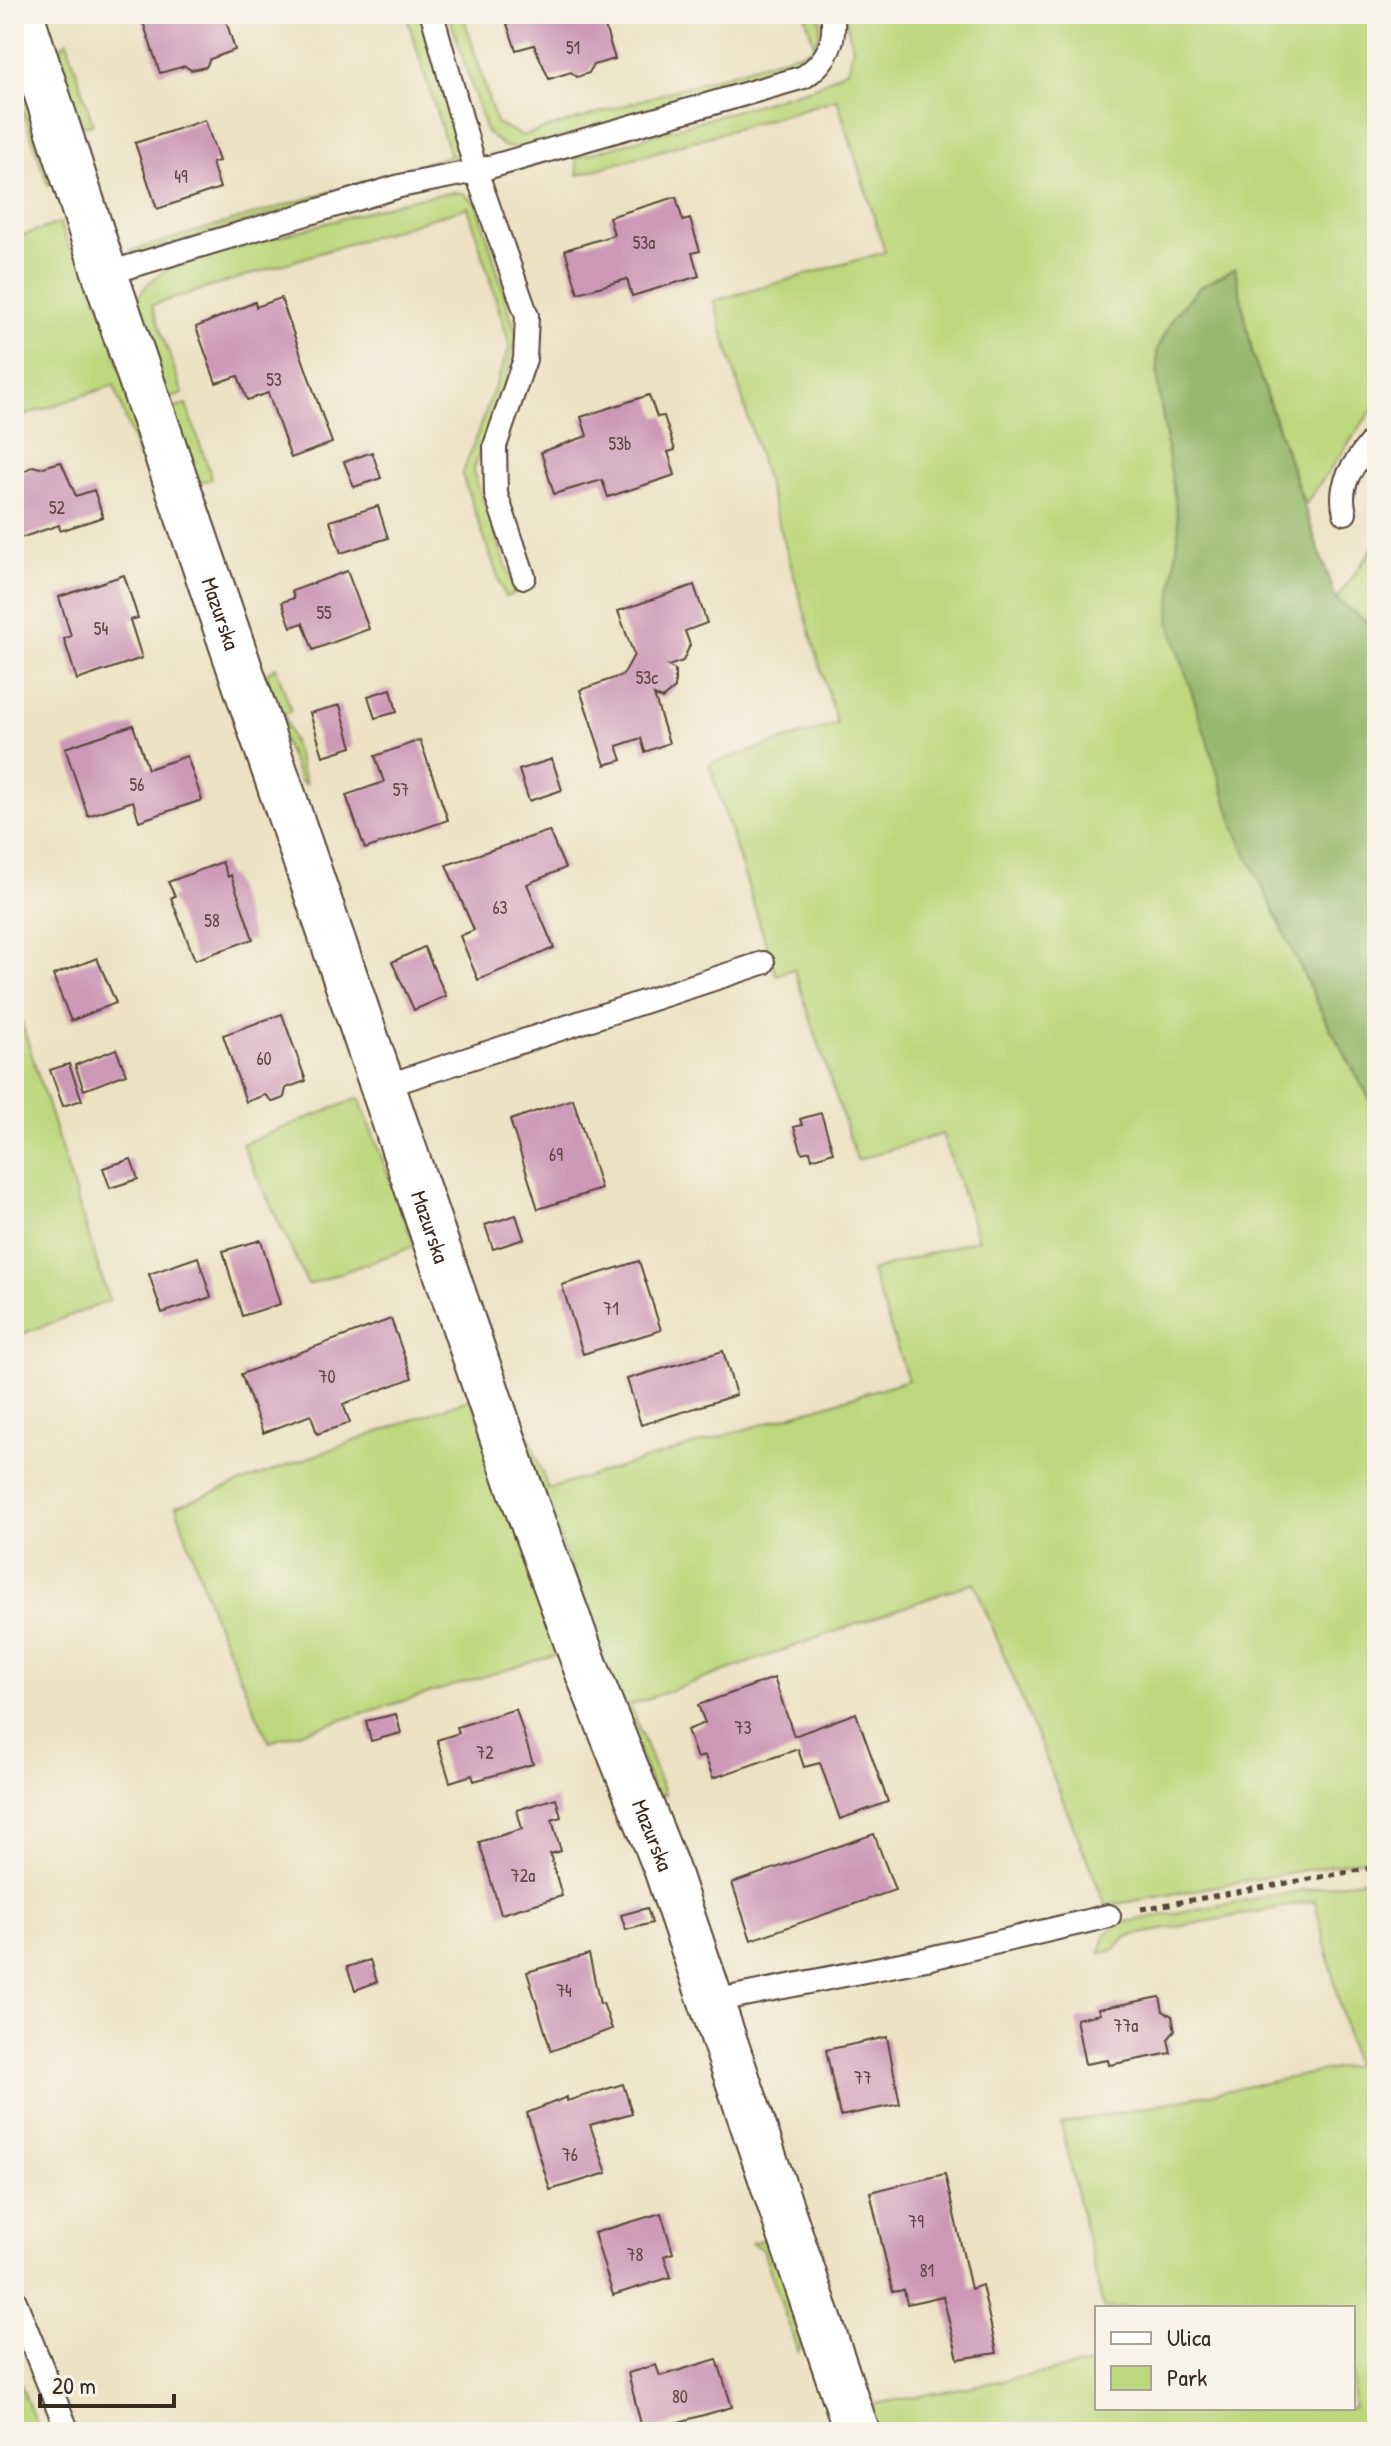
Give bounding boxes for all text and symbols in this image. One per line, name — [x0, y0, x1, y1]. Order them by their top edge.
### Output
house number: 51 — [566, 35, 580, 60]
house number: 49 — [174, 164, 188, 189]
house number: 53a — [633, 230, 655, 255]
house number: 53 — [266, 367, 282, 392]
house number: 53b — [608, 431, 632, 456]
house number: 52 — [49, 495, 66, 520]
street label: Mazurska — [195, 573, 247, 654]
house number: 55 — [316, 600, 332, 625]
house number: 54 — [94, 616, 108, 641]
house number: 53c — [636, 665, 658, 690]
house number: 56 — [130, 772, 144, 797]
house number: 57 — [393, 777, 409, 802]
house number: 63 — [492, 895, 508, 920]
house number: 58 — [204, 908, 220, 933]
house number: 60 — [256, 1046, 272, 1071]
house number: 69 — [549, 1142, 563, 1167]
street label: Mazurska — [404, 1187, 457, 1267]
house number: 71 — [603, 1296, 619, 1321]
house number: 70 — [319, 1364, 335, 1389]
house number: 73 — [735, 1715, 751, 1740]
house number: 72 — [476, 1740, 494, 1765]
street label: Mazurska — [625, 1795, 681, 1876]
house number: 72a — [511, 1863, 535, 1888]
house number: 74 — [556, 1978, 572, 2003]
house number: 77a — [1114, 2013, 1138, 2038]
house number: 77 — [854, 2065, 872, 2090]
house number: 76 — [562, 2142, 578, 2167]
house number: 79 — [908, 2209, 924, 2234]
house number: 78 — [627, 2242, 644, 2267]
house number: 81 — [920, 2258, 934, 2283]
legend — [1095, 2306, 1355, 2410]
text: Ulica — [1167, 2321, 1211, 2353]
scale bar — [40, 2358, 174, 2408]
text: Park — [1167, 2361, 1207, 2393]
text: 20 m — [52, 2369, 96, 2401]
house number: 80 — [672, 2384, 688, 2409]

